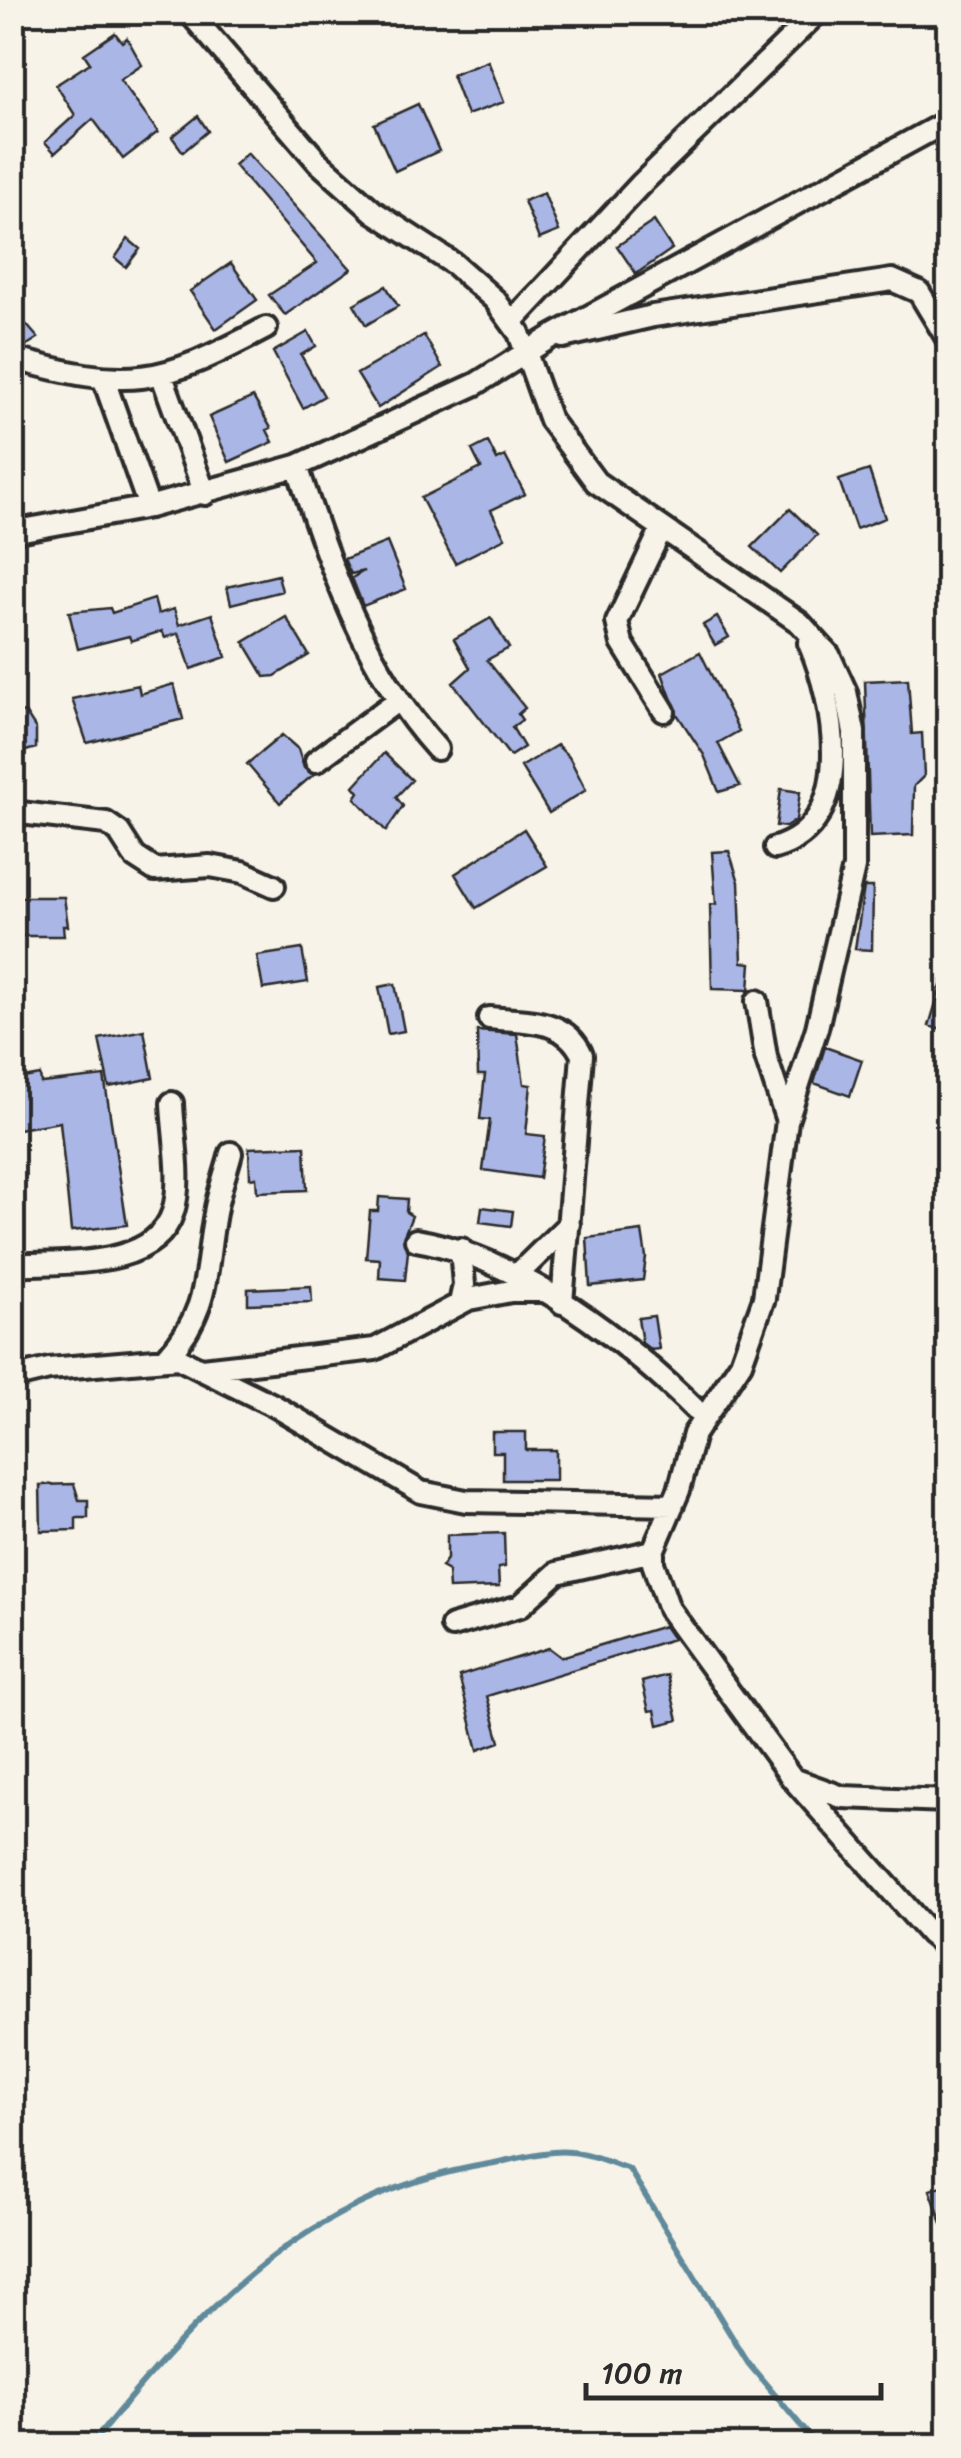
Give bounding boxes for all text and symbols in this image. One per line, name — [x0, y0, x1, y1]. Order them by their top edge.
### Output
scale bar — [586, 2338, 881, 2400]
text: 100 m — [601, 2346, 683, 2400]

